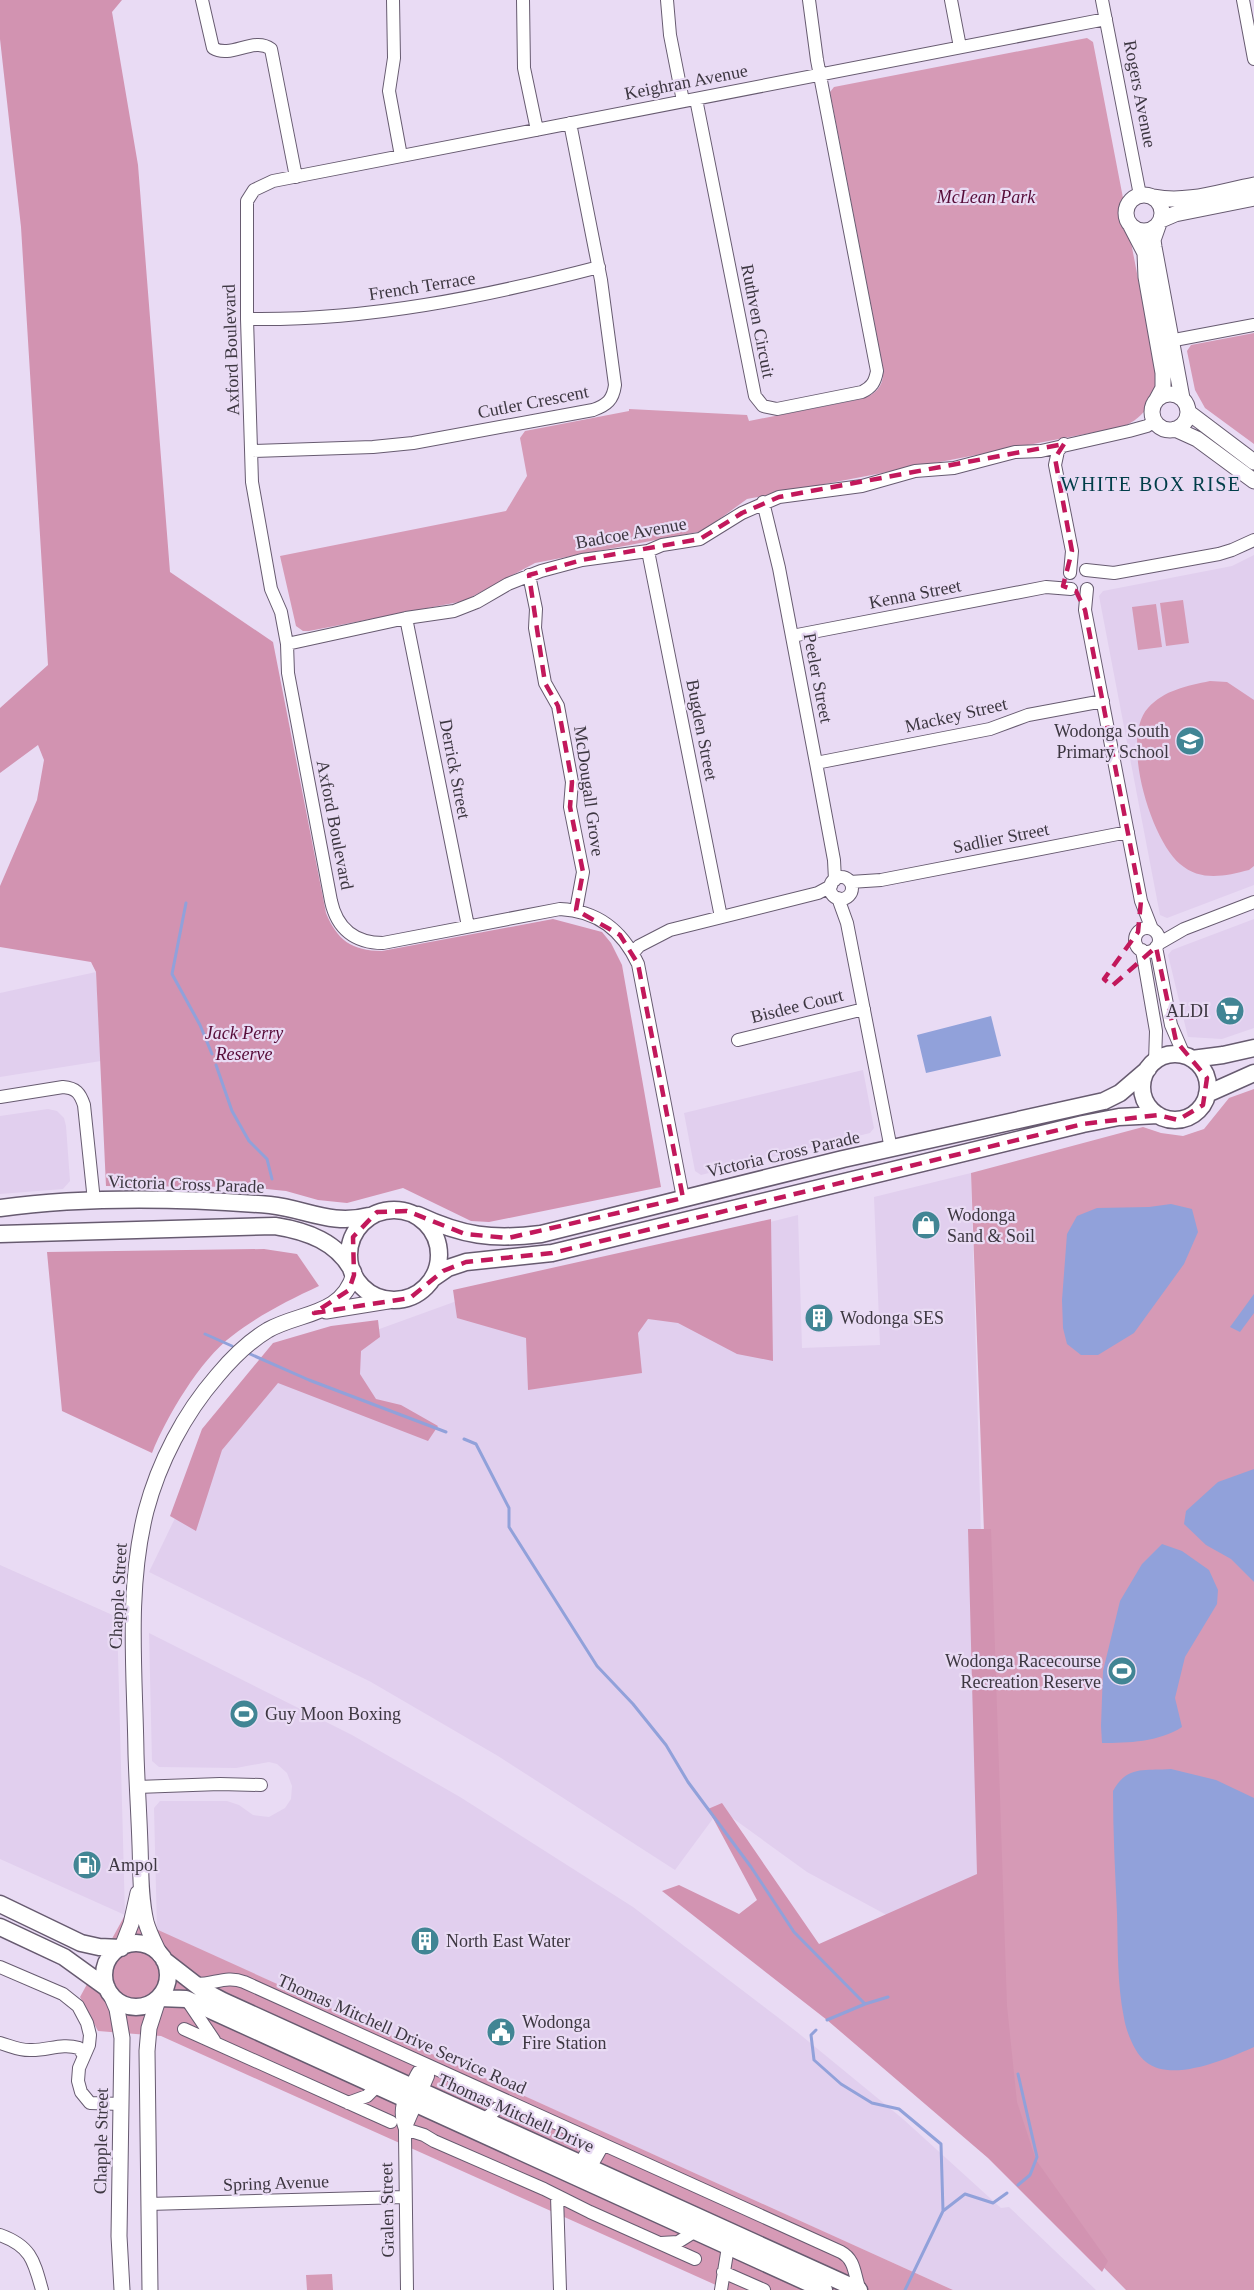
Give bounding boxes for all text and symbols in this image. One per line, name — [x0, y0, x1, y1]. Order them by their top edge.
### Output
street label: Rogers Avenue — [1120, 39, 1160, 149]
street label: Keighran Avenue — [623, 60, 749, 104]
park label: McLean Park — [936, 187, 1036, 207]
street label: Ruthven Circuit — [737, 262, 779, 380]
street label: French Terrace — [367, 268, 477, 304]
street label: Axford Boulevard — [219, 284, 243, 416]
street label: Cutler Crescent — [476, 381, 590, 423]
district label: WHITE BOX RISE — [1061, 473, 1241, 495]
street label: Badcoe Avenue — [574, 513, 688, 553]
street label: Kenna Street — [867, 575, 963, 613]
street label: Peeler Street — [799, 631, 837, 725]
street label: Bugden Street — [682, 678, 722, 782]
street label: Mackey Street — [903, 694, 1009, 736]
street label: Derrick Street — [436, 717, 474, 821]
place label: Wodonga South Primary School — [1054, 721, 1169, 762]
street label: McDougall Grove — [570, 725, 608, 857]
school or university icon: Wodonga South Primary School — [1174, 725, 1206, 757]
street label: Axford Boulevard — [313, 759, 357, 891]
street label: Sadlier Street — [951, 819, 1051, 857]
street label: Bisdee Court — [749, 985, 845, 1027]
supermarket icon: ALDI — [1214, 995, 1246, 1027]
place label: ALDI — [1166, 1001, 1209, 1021]
park label: Jack Perry Reserve — [205, 1023, 283, 1064]
street label: Victoria Cross Parade — [704, 1127, 862, 1181]
street label: Victoria Cross Parade — [107, 1171, 265, 1197]
place label: Wodonga Sand & Soil — [947, 1205, 1035, 1246]
shop icon: Wodonga Sand & Soil — [910, 1209, 942, 1241]
building icon: Wodonga SES — [803, 1302, 835, 1334]
place label: Wodonga SES — [840, 1308, 944, 1328]
street label: Chapple Street — [105, 1542, 131, 1650]
place label: Wodonga Racecourse Recreation Reserve — [945, 1651, 1101, 1692]
sports icon: Wodonga Racecourse Recreation Reserve — [1106, 1655, 1138, 1687]
sports icon: Guy Moon Boxing — [228, 1698, 260, 1730]
place label: Guy Moon Boxing — [265, 1704, 401, 1724]
fuel station icon: Ampol — [71, 1849, 103, 1881]
place label: Ampol — [108, 1855, 158, 1875]
building icon: North East Water — [409, 1925, 441, 1957]
place label: North East Water — [446, 1931, 570, 1951]
street label: Thomas Mitchell Drive Service Road — [275, 1970, 529, 2098]
place label: Wodonga Fire Station — [522, 2012, 607, 2053]
public building icon: Wodonga Fire Station — [485, 2016, 517, 2048]
street label: Thomas Mitchell Drive — [435, 2070, 597, 2156]
street label: Chapple Street — [90, 2088, 112, 2194]
street label: Gralen Street — [376, 2162, 398, 2258]
street label: Spring Avenue — [223, 2171, 329, 2195]

